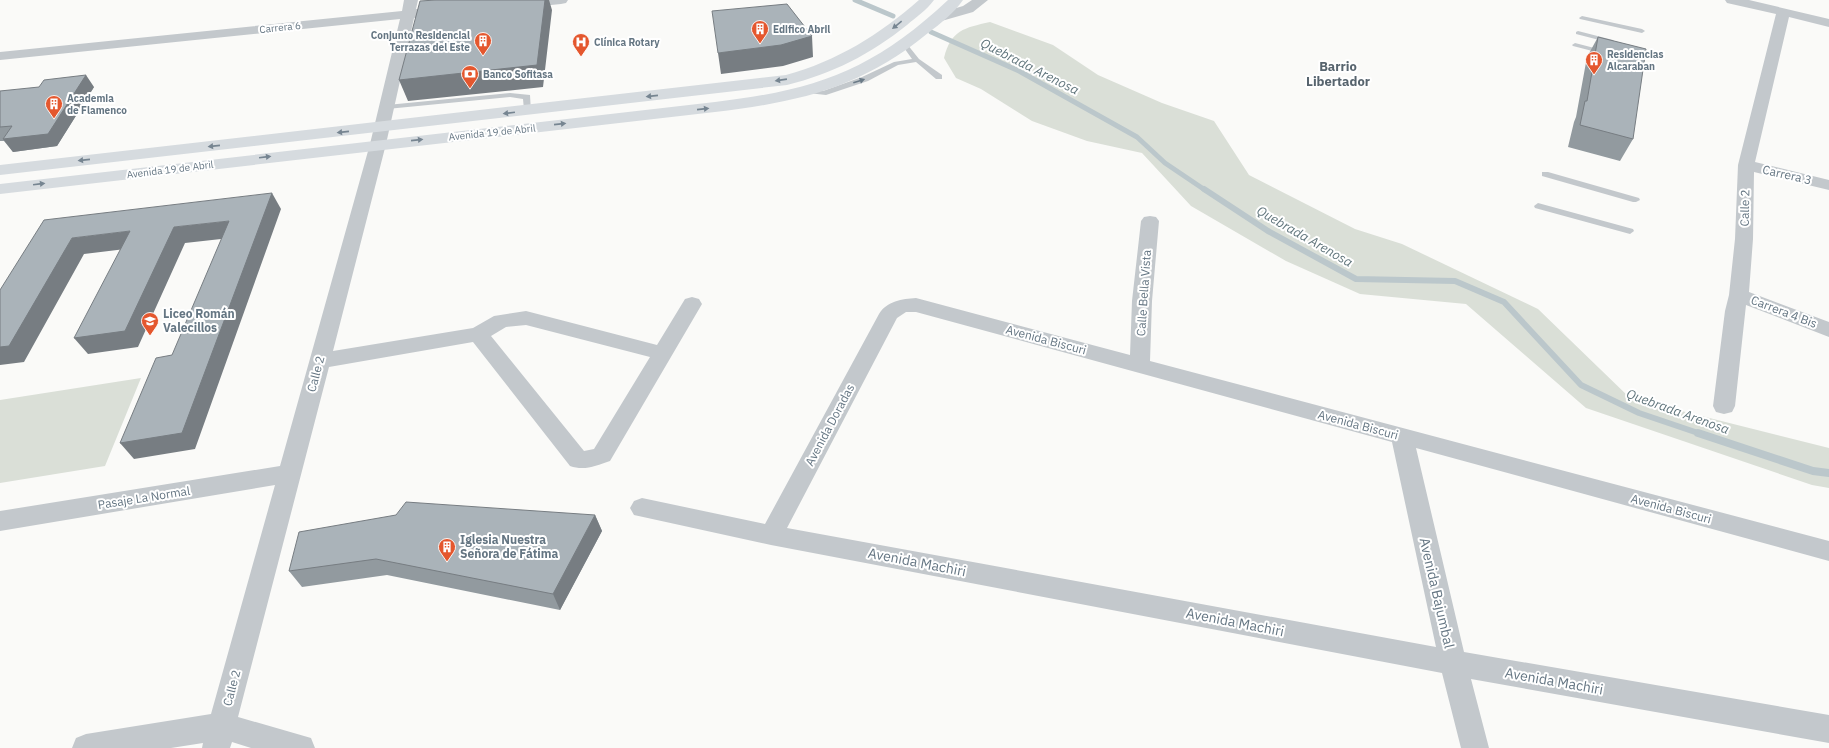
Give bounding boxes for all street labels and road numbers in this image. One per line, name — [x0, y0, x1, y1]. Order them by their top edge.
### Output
street label: Carrera 6 — [259, 19, 301, 36]
street label: Avenida 19 de Abril — [448, 121, 536, 144]
street label: Avenida 19 de Abril — [126, 158, 214, 181]
street label: Carrera 3 — [1761, 162, 1813, 187]
street label: Calle 2 — [1737, 189, 1752, 227]
street label: Calle Bella Vista — [1133, 249, 1154, 337]
street label: Carrera 4 Bis — [1749, 292, 1819, 331]
street label: Avenida Biscuri — [1004, 322, 1088, 357]
street label: Calle 2 — [303, 354, 328, 394]
street label: Avenida Doradas — [802, 381, 858, 468]
street label: Avenida Biscuri — [1316, 407, 1400, 442]
street label: Pasaje La Normal — [97, 483, 191, 512]
street label: Avenida Biscuri — [1629, 491, 1713, 526]
street label: Avenida Bajumbal — [1415, 536, 1459, 650]
street label: Avenida Machiri — [866, 544, 968, 580]
street label: Avenida Machiri — [1184, 604, 1286, 640]
street label: Avenida Machiri — [1503, 663, 1605, 699]
street label: Calle 2 — [219, 668, 244, 708]

